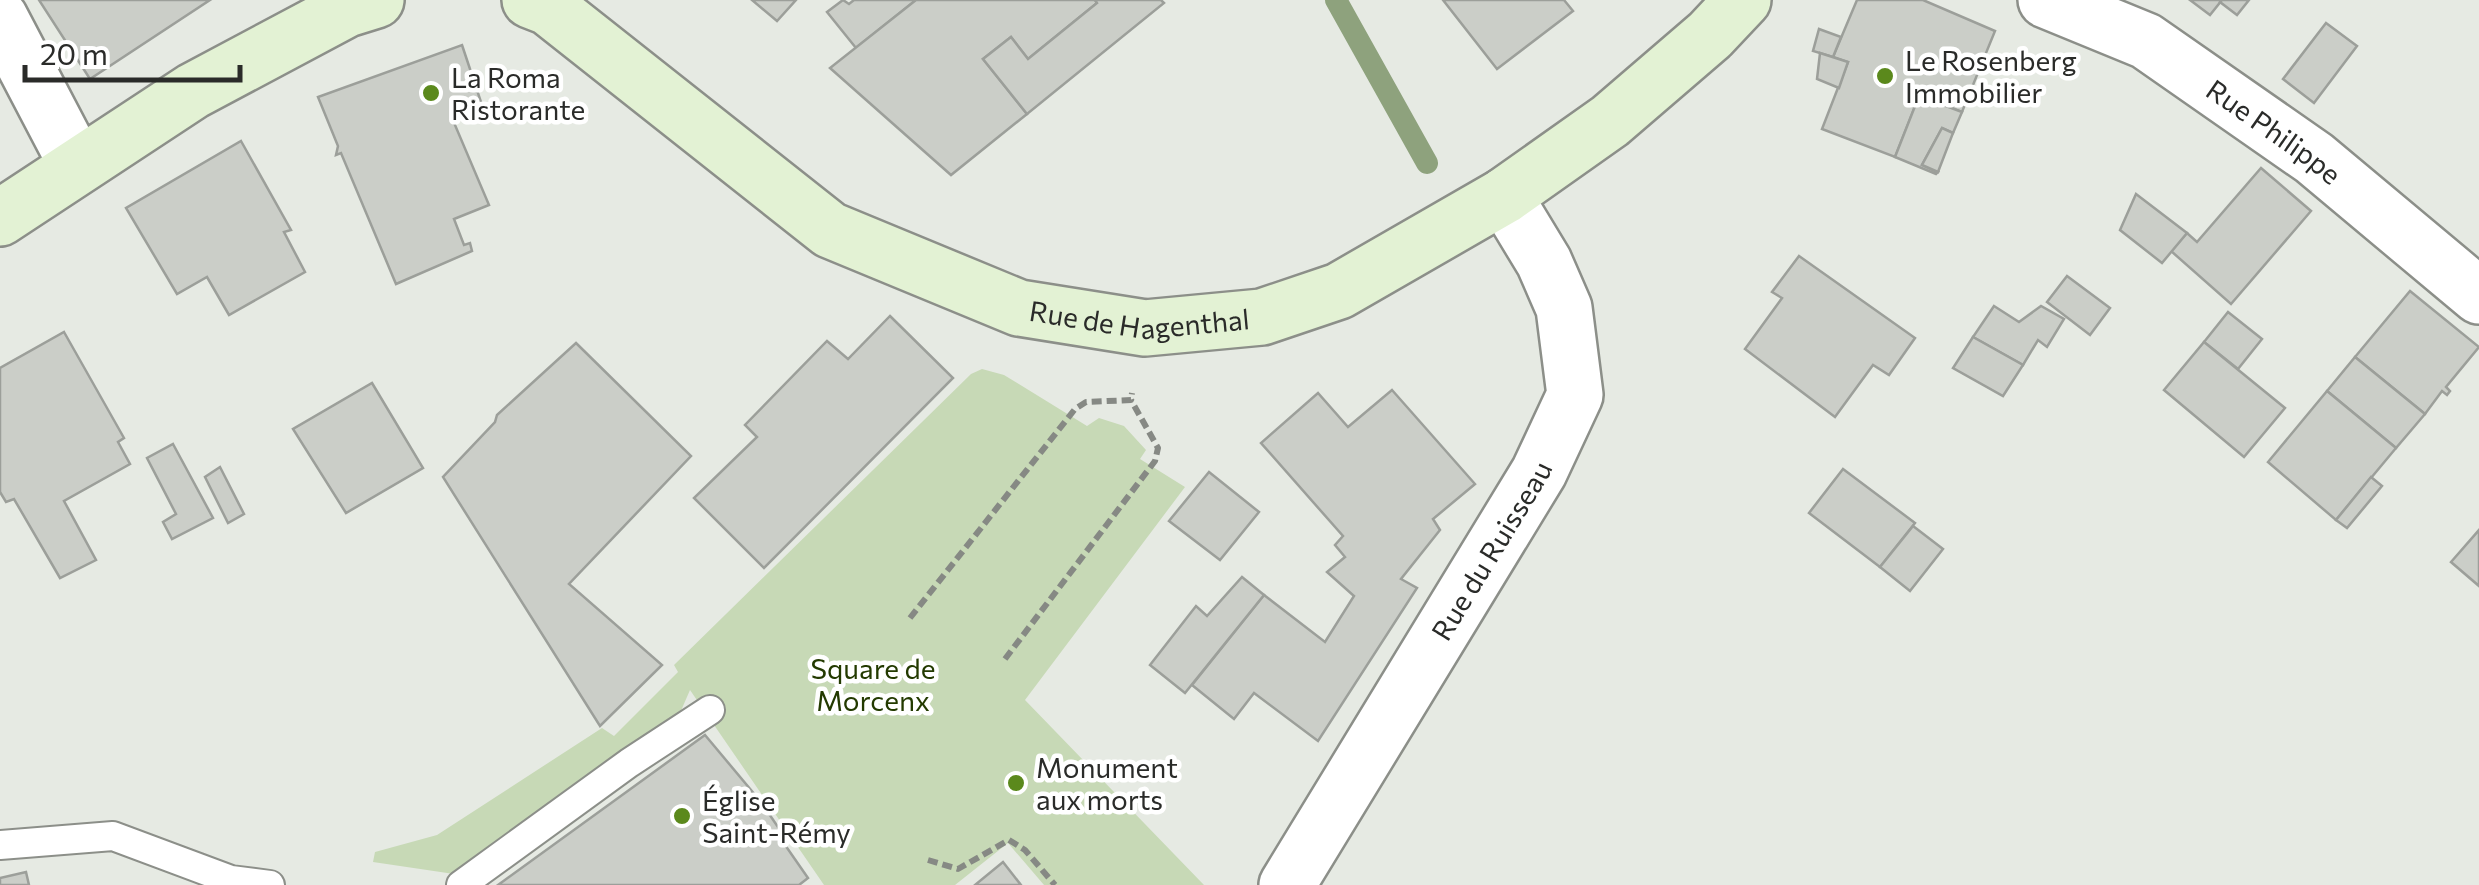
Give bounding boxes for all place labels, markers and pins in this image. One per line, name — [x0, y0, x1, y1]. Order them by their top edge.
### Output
place label: Le Rosenberg Immobilier — [1905, 43, 2077, 109]
place label: La Roma Ristorante — [451, 60, 585, 126]
marker: Le Rosenberg Immobilier — [1874, 65, 1896, 87]
marker: La Roma Ristorante — [420, 82, 442, 104]
place label: Monument aux morts — [1036, 750, 1178, 816]
marker: Monument aux morts — [1005, 772, 1027, 794]
place label: Église Saint-Rémy — [702, 783, 851, 849]
marker: Église Saint-Rémy — [671, 805, 693, 827]

